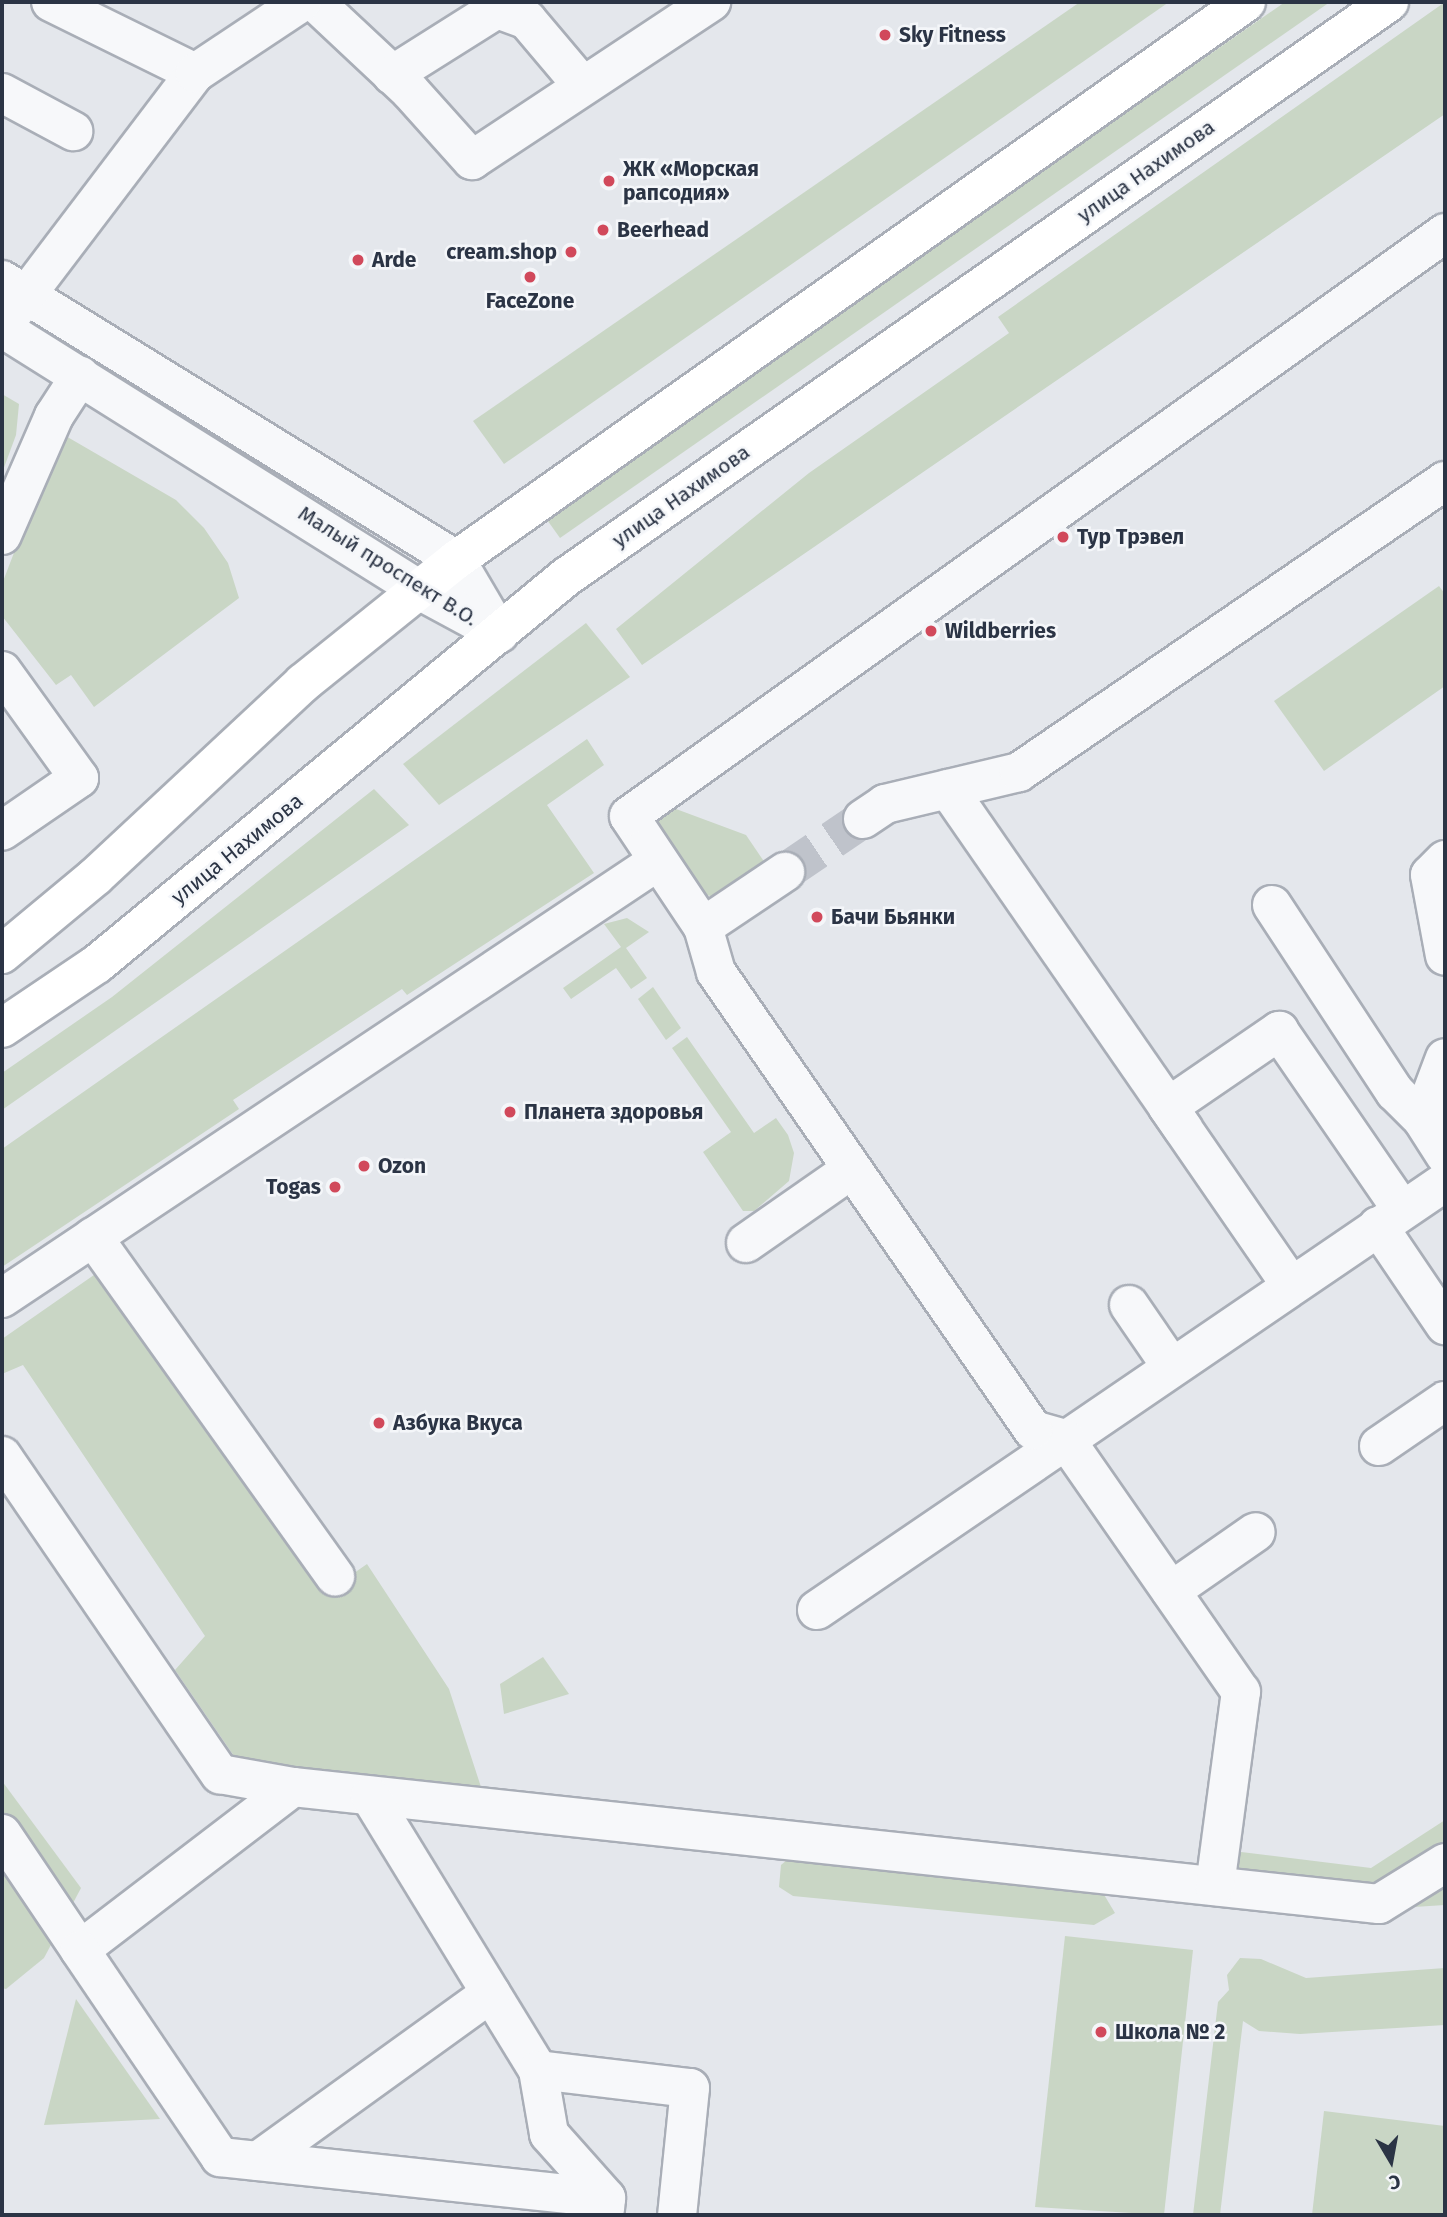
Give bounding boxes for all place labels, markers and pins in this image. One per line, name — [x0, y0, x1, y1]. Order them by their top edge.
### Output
place label: Sky Fitness — [899, 22, 1006, 48]
marker: Sky Fitness — [877, 27, 893, 43]
place label: ЖК «Морская рапсодия» — [623, 156, 759, 206]
marker: ЖК «Морская рапсодия» — [601, 173, 617, 189]
place label: Beerhead — [617, 217, 709, 243]
marker: Beerhead — [595, 222, 611, 238]
place label: cream.shop — [446, 239, 557, 265]
marker: cream.shop — [563, 244, 579, 260]
place label: Arde — [372, 247, 416, 273]
marker: Arde — [350, 252, 366, 268]
marker: FaceZone — [522, 269, 538, 285]
place label: FaceZone — [486, 288, 574, 314]
place label: Тур Трэвел — [1077, 524, 1184, 550]
marker: Тур Трэвел — [1055, 529, 1071, 545]
place label: Wildberries — [945, 618, 1056, 644]
marker: Wildberries — [923, 623, 939, 639]
place label: Бачи Бьянки — [831, 904, 955, 930]
marker: Бачи Бьянки — [809, 909, 825, 925]
place label: Планета здоровья — [524, 1099, 703, 1125]
marker: Планета здоровья — [502, 1104, 518, 1120]
place label: Ozon — [378, 1153, 426, 1179]
marker: Ozon — [356, 1158, 372, 1174]
place label: Togas — [266, 1174, 321, 1200]
marker: Togas — [327, 1179, 343, 1195]
place label: Азбука Вкуса — [393, 1410, 523, 1436]
marker: Азбука Вкуса — [371, 1415, 387, 1431]
place label: Школа № 2 — [1115, 2019, 1225, 2045]
marker: Школа № 2 — [1093, 2024, 1109, 2040]

